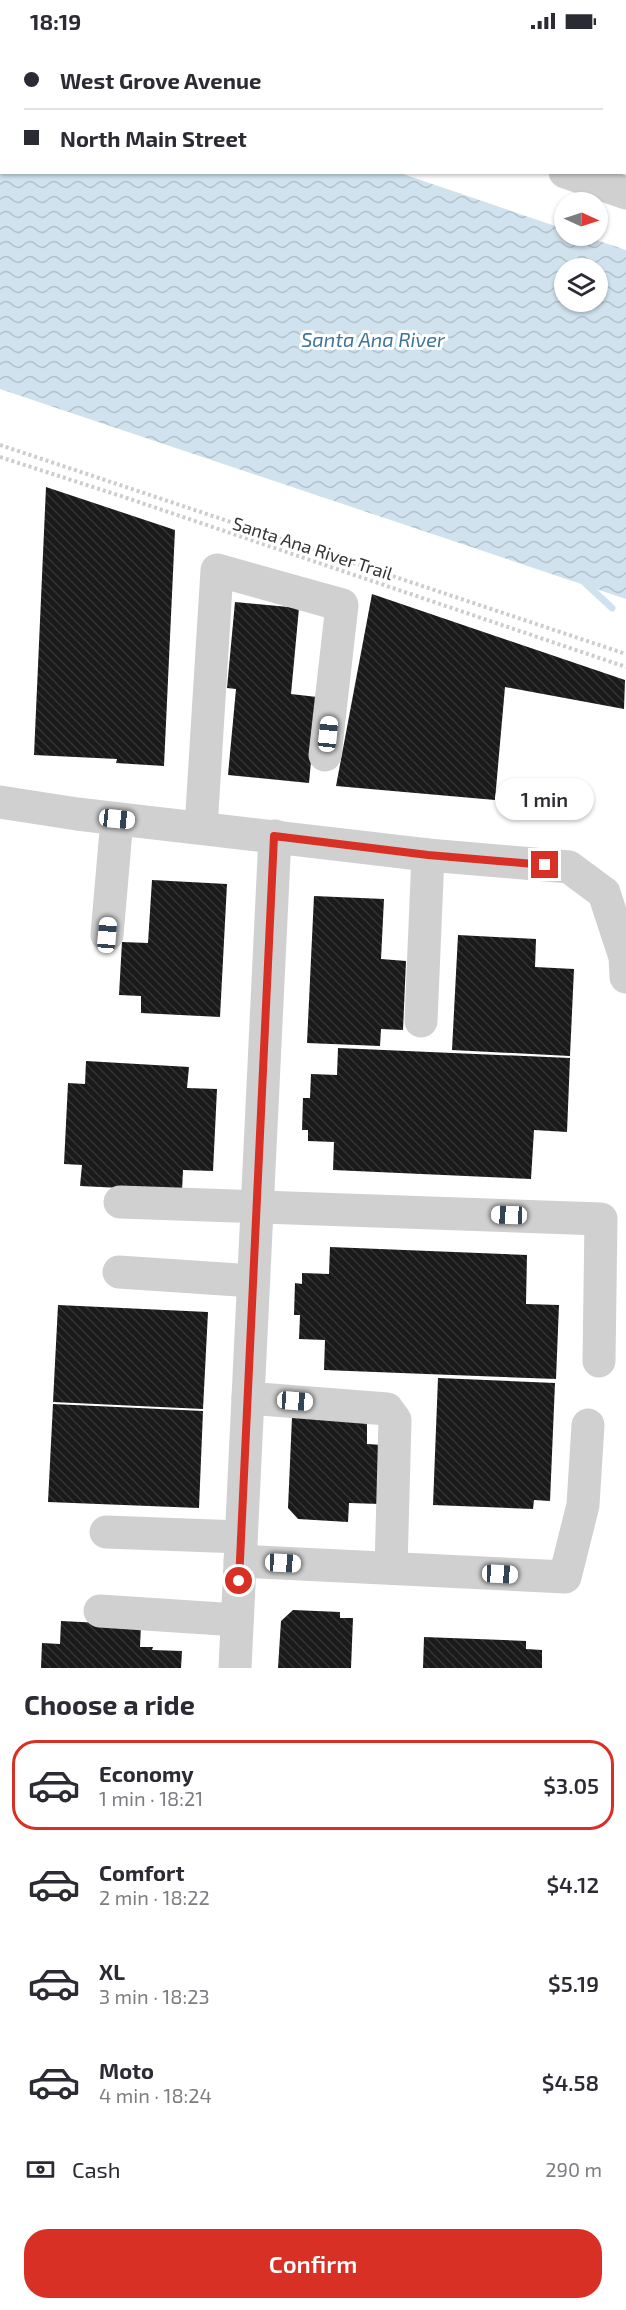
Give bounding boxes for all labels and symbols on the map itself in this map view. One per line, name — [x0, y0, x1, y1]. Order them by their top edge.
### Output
north arrow — [554, 192, 608, 246]
water label: Santa Ana River — [301, 327, 446, 351]
street label: Santa Ana River Trail — [230, 512, 396, 584]
car — [317, 715, 339, 753]
callout: 1 min — [496, 778, 594, 820]
car — [98, 808, 136, 830]
route end — [531, 851, 558, 878]
car — [96, 916, 118, 954]
car — [491, 1205, 527, 1225]
car — [276, 1391, 314, 1411]
car — [265, 1553, 301, 1573]
car — [482, 1564, 518, 1584]
route start — [225, 1567, 252, 1594]

